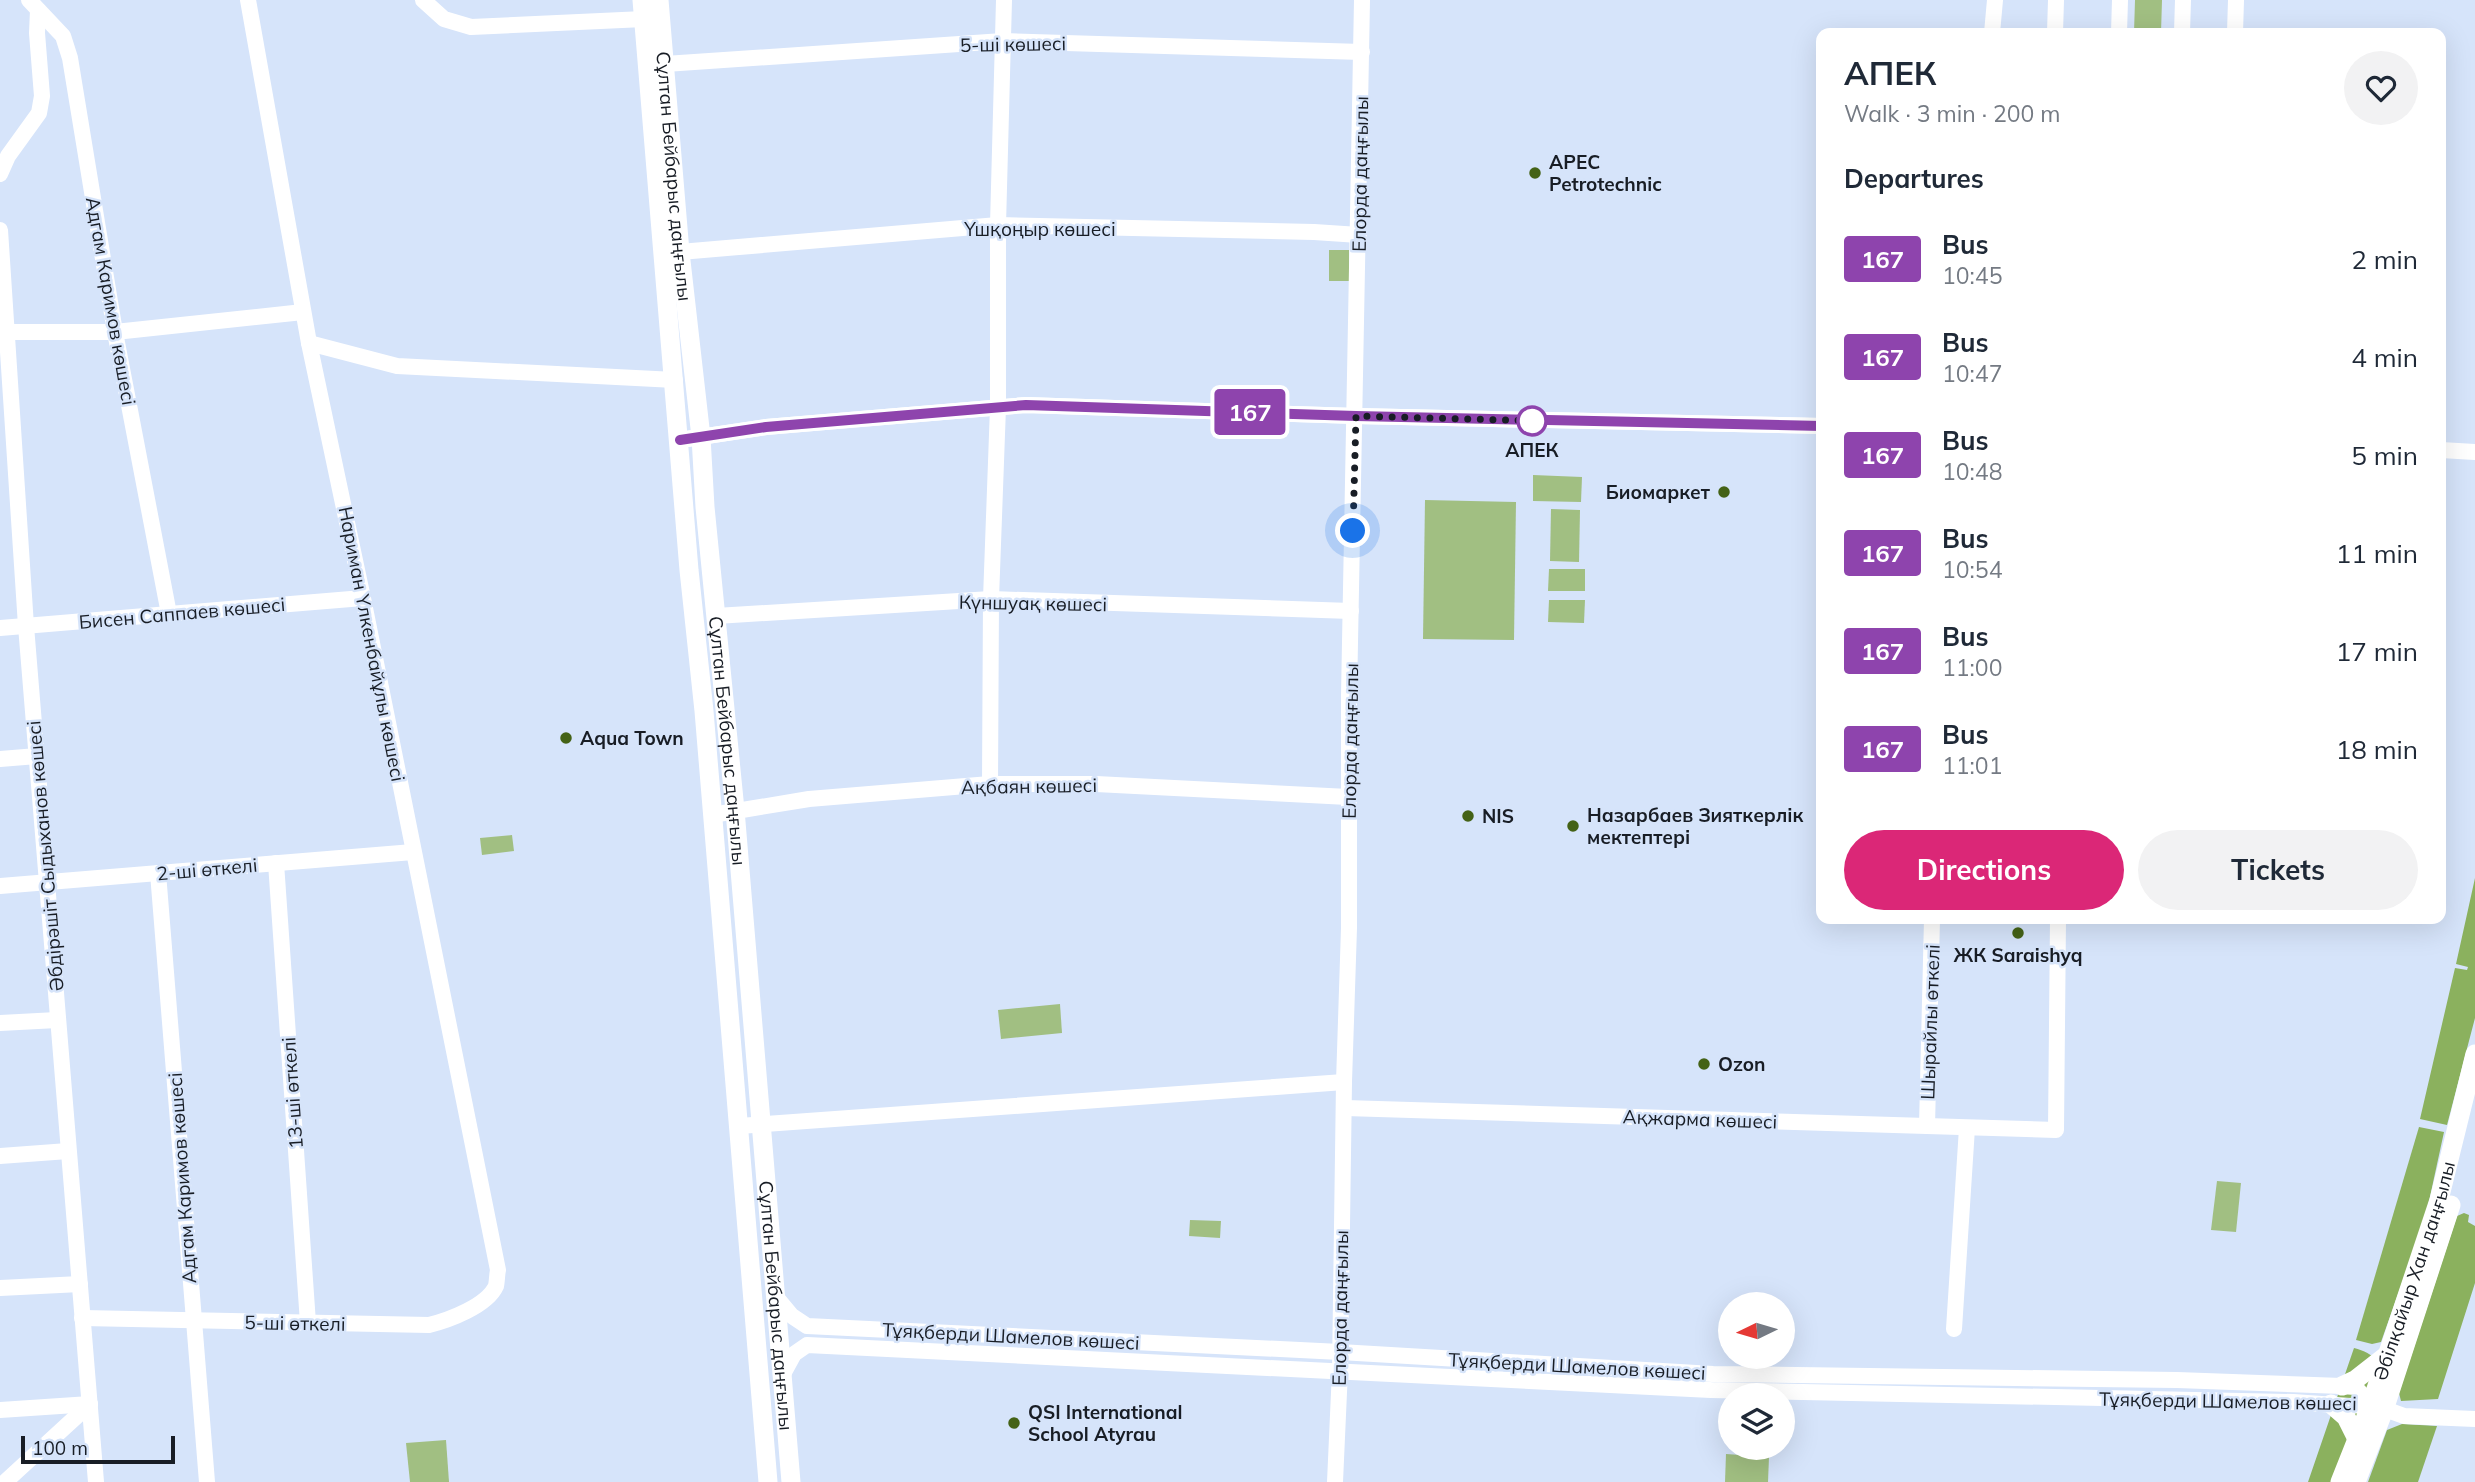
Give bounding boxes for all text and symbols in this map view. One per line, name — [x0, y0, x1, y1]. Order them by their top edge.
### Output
street label: 5-ші көшесі — [960, 31, 1066, 57]
street label: Сұлтан Бейбарыс даңғылы — [651, 50, 698, 302]
button: heart — [2344, 51, 2418, 125]
text: АПЕК — [1844, 52, 1937, 93]
street label: Елорда даңғылы — [1347, 96, 1373, 252]
text: Walk · 3 min · 200 m — [1844, 99, 2061, 128]
place label: APEC Petrotechnic — [1549, 150, 1662, 196]
text: Departures — [1844, 162, 1984, 195]
marker: APEC Petrotechnic — [1527, 165, 1543, 181]
street label: Адгам Каримов көшесі — [81, 195, 141, 407]
street label: Үшқоңыр көшесі — [963, 217, 1116, 241]
text: Bus — [1942, 228, 1988, 261]
text: 2 min — [2351, 243, 2418, 276]
text: 167 — [1861, 244, 1904, 274]
text: 10:45 — [1942, 261, 2002, 290]
text: Bus — [1942, 326, 1988, 359]
text: 4 min — [2351, 341, 2418, 374]
text: 167 — [1861, 342, 1904, 372]
text: 10:47 — [1942, 359, 2002, 388]
line badge: 167 — [1210, 389, 1290, 435]
text: 167 — [1228, 397, 1272, 427]
marker: АПЕК — [1517, 406, 1547, 436]
text: Bus — [1942, 424, 1988, 457]
place label: АПЕК — [1505, 438, 1560, 462]
text: 5 min — [2351, 439, 2418, 472]
text: 167 — [1861, 440, 1904, 470]
text: 10:48 — [1942, 457, 2002, 486]
place label: Биомаркет — [1606, 480, 1711, 504]
marker: Биомаркет — [1716, 484, 1732, 500]
street label: Нариман Үлкенбайұлы көшесі — [334, 504, 410, 784]
your location — [1335, 513, 1370, 548]
text: Bus — [1942, 522, 1988, 555]
text: 11 min — [2336, 537, 2418, 570]
text: 167 — [1861, 538, 1904, 568]
text: 10:54 — [1942, 555, 2002, 584]
street label: Күншуақ көшесі — [959, 590, 1107, 616]
street label: Бисен Саппаев көшесі — [78, 592, 286, 634]
street label: Сұлтан Бейбарыс даңғылы — [704, 615, 752, 866]
text: Bus — [1942, 620, 1988, 653]
text: 17 min — [2336, 635, 2418, 668]
text: 167 — [1861, 636, 1904, 666]
text: 11:00 — [1942, 653, 2002, 682]
street label: Елорда даңғылы — [1337, 663, 1363, 819]
text: Bus — [1942, 718, 1988, 751]
street label: Әбдірәшіт Сыдыханов көшесі — [21, 720, 69, 992]
place label: Aqua Town — [580, 726, 684, 750]
marker: Aqua Town — [558, 730, 574, 746]
text: 18 min — [2336, 733, 2418, 766]
text: 167 — [1861, 734, 1904, 764]
text: 11:01 — [1942, 751, 2002, 780]
street label: Ақбаян көшесі — [961, 773, 1097, 799]
place label: Назарбаев Зияткерлік мектептері — [1587, 803, 1803, 849]
place label: NIS — [1482, 804, 1514, 828]
marker: NIS — [1460, 808, 1476, 824]
marker: Назарбаев Зияткерлік мектептері — [1565, 818, 1581, 834]
button: Directions — [1844, 830, 2124, 910]
button: Tickets — [2138, 830, 2418, 910]
street label: 2-ші өткелі — [156, 853, 258, 885]
marker: ЖК Saraishyq — [2010, 925, 2026, 941]
place label: ЖК Saraishyq — [1953, 943, 2083, 967]
street label: Шырайлы өткелі — [1915, 944, 1945, 1100]
street label: 13-ші өткелі — [276, 1036, 308, 1150]
place label: Ozon — [1718, 1052, 1765, 1076]
marker: Ozon — [1696, 1056, 1712, 1072]
street label: Адгам Каримов көшесі — [163, 1072, 201, 1284]
street label: Ақжарма көшесі — [1622, 1104, 1778, 1134]
street label: Әбілқайыр Хан даңғылы — [2368, 1159, 2460, 1384]
street label: Сұлтан Бейбарыс даңғылы — [754, 1180, 799, 1432]
street label: Елорда даңғылы — [1327, 1230, 1353, 1386]
north arrow — [1718, 1292, 1796, 1368]
map controls — [1718, 1292, 1795, 1460]
street label: 5-ші өткелі — [244, 1310, 346, 1336]
street label: Тұяқберди Шамелов көшесі — [882, 1317, 1140, 1355]
street label: Тұяқберди Шамелов көшесі — [1448, 1347, 1706, 1385]
button: layers — [1718, 1383, 1795, 1460]
street label: Тұяқберди Шамелов көшесі — [2099, 1387, 2357, 1415]
place label: QSI International School Atyrau — [1028, 1400, 1183, 1446]
marker: QSI International School Atyrau — [1006, 1415, 1022, 1431]
scale bar — [21, 1433, 175, 1465]
text: 100 m — [32, 1436, 88, 1460]

